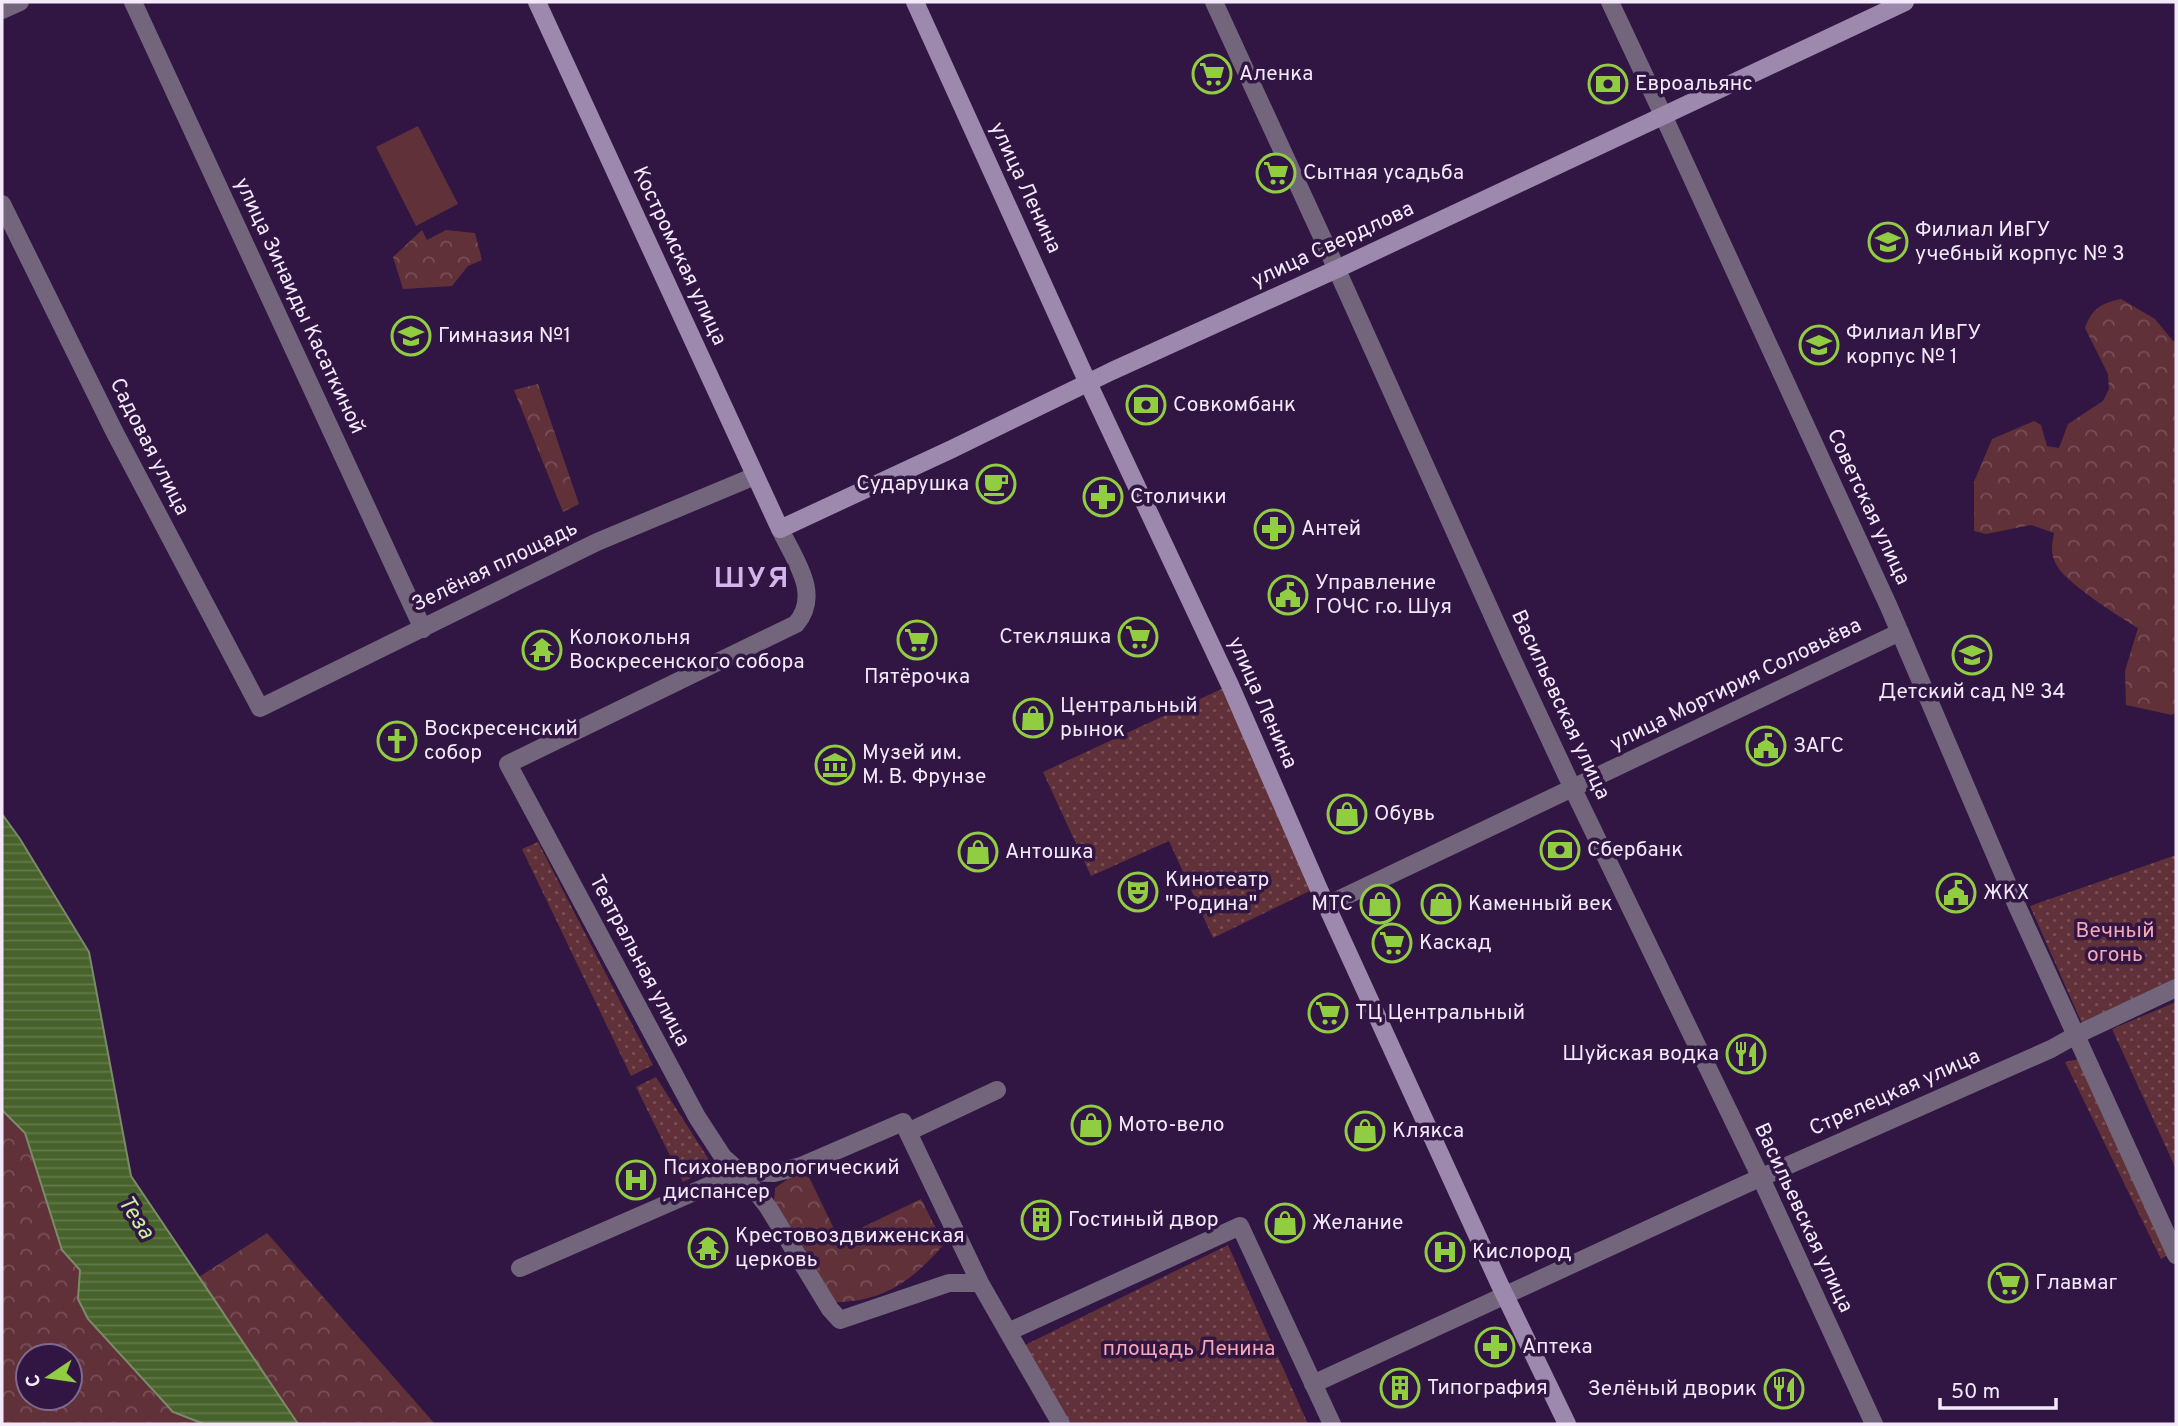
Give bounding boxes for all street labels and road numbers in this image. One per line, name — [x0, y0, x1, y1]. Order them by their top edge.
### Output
street label: улица Ленина — [983, 118, 1067, 258]
street label: Костромская улица — [626, 162, 732, 350]
street label: улица Зинаиды Касаткиной — [228, 173, 370, 439]
street label: улица Свердлова — [1247, 196, 1419, 294]
street label: Садовая улица — [103, 374, 195, 520]
street label: Советская улица — [1820, 425, 1916, 589]
street label: Зелёная площадь — [408, 515, 582, 619]
street label: Васильевская улица — [1504, 606, 1616, 804]
street label: улица Мортирия Соловьёва — [1606, 612, 1866, 758]
street label: улица Ленина — [1221, 633, 1303, 773]
street label: Театральная улица — [582, 870, 696, 1052]
street label: Стрелецкая улица — [1805, 1043, 1985, 1143]
street label: Васильевская улица — [1747, 1119, 1859, 1317]

